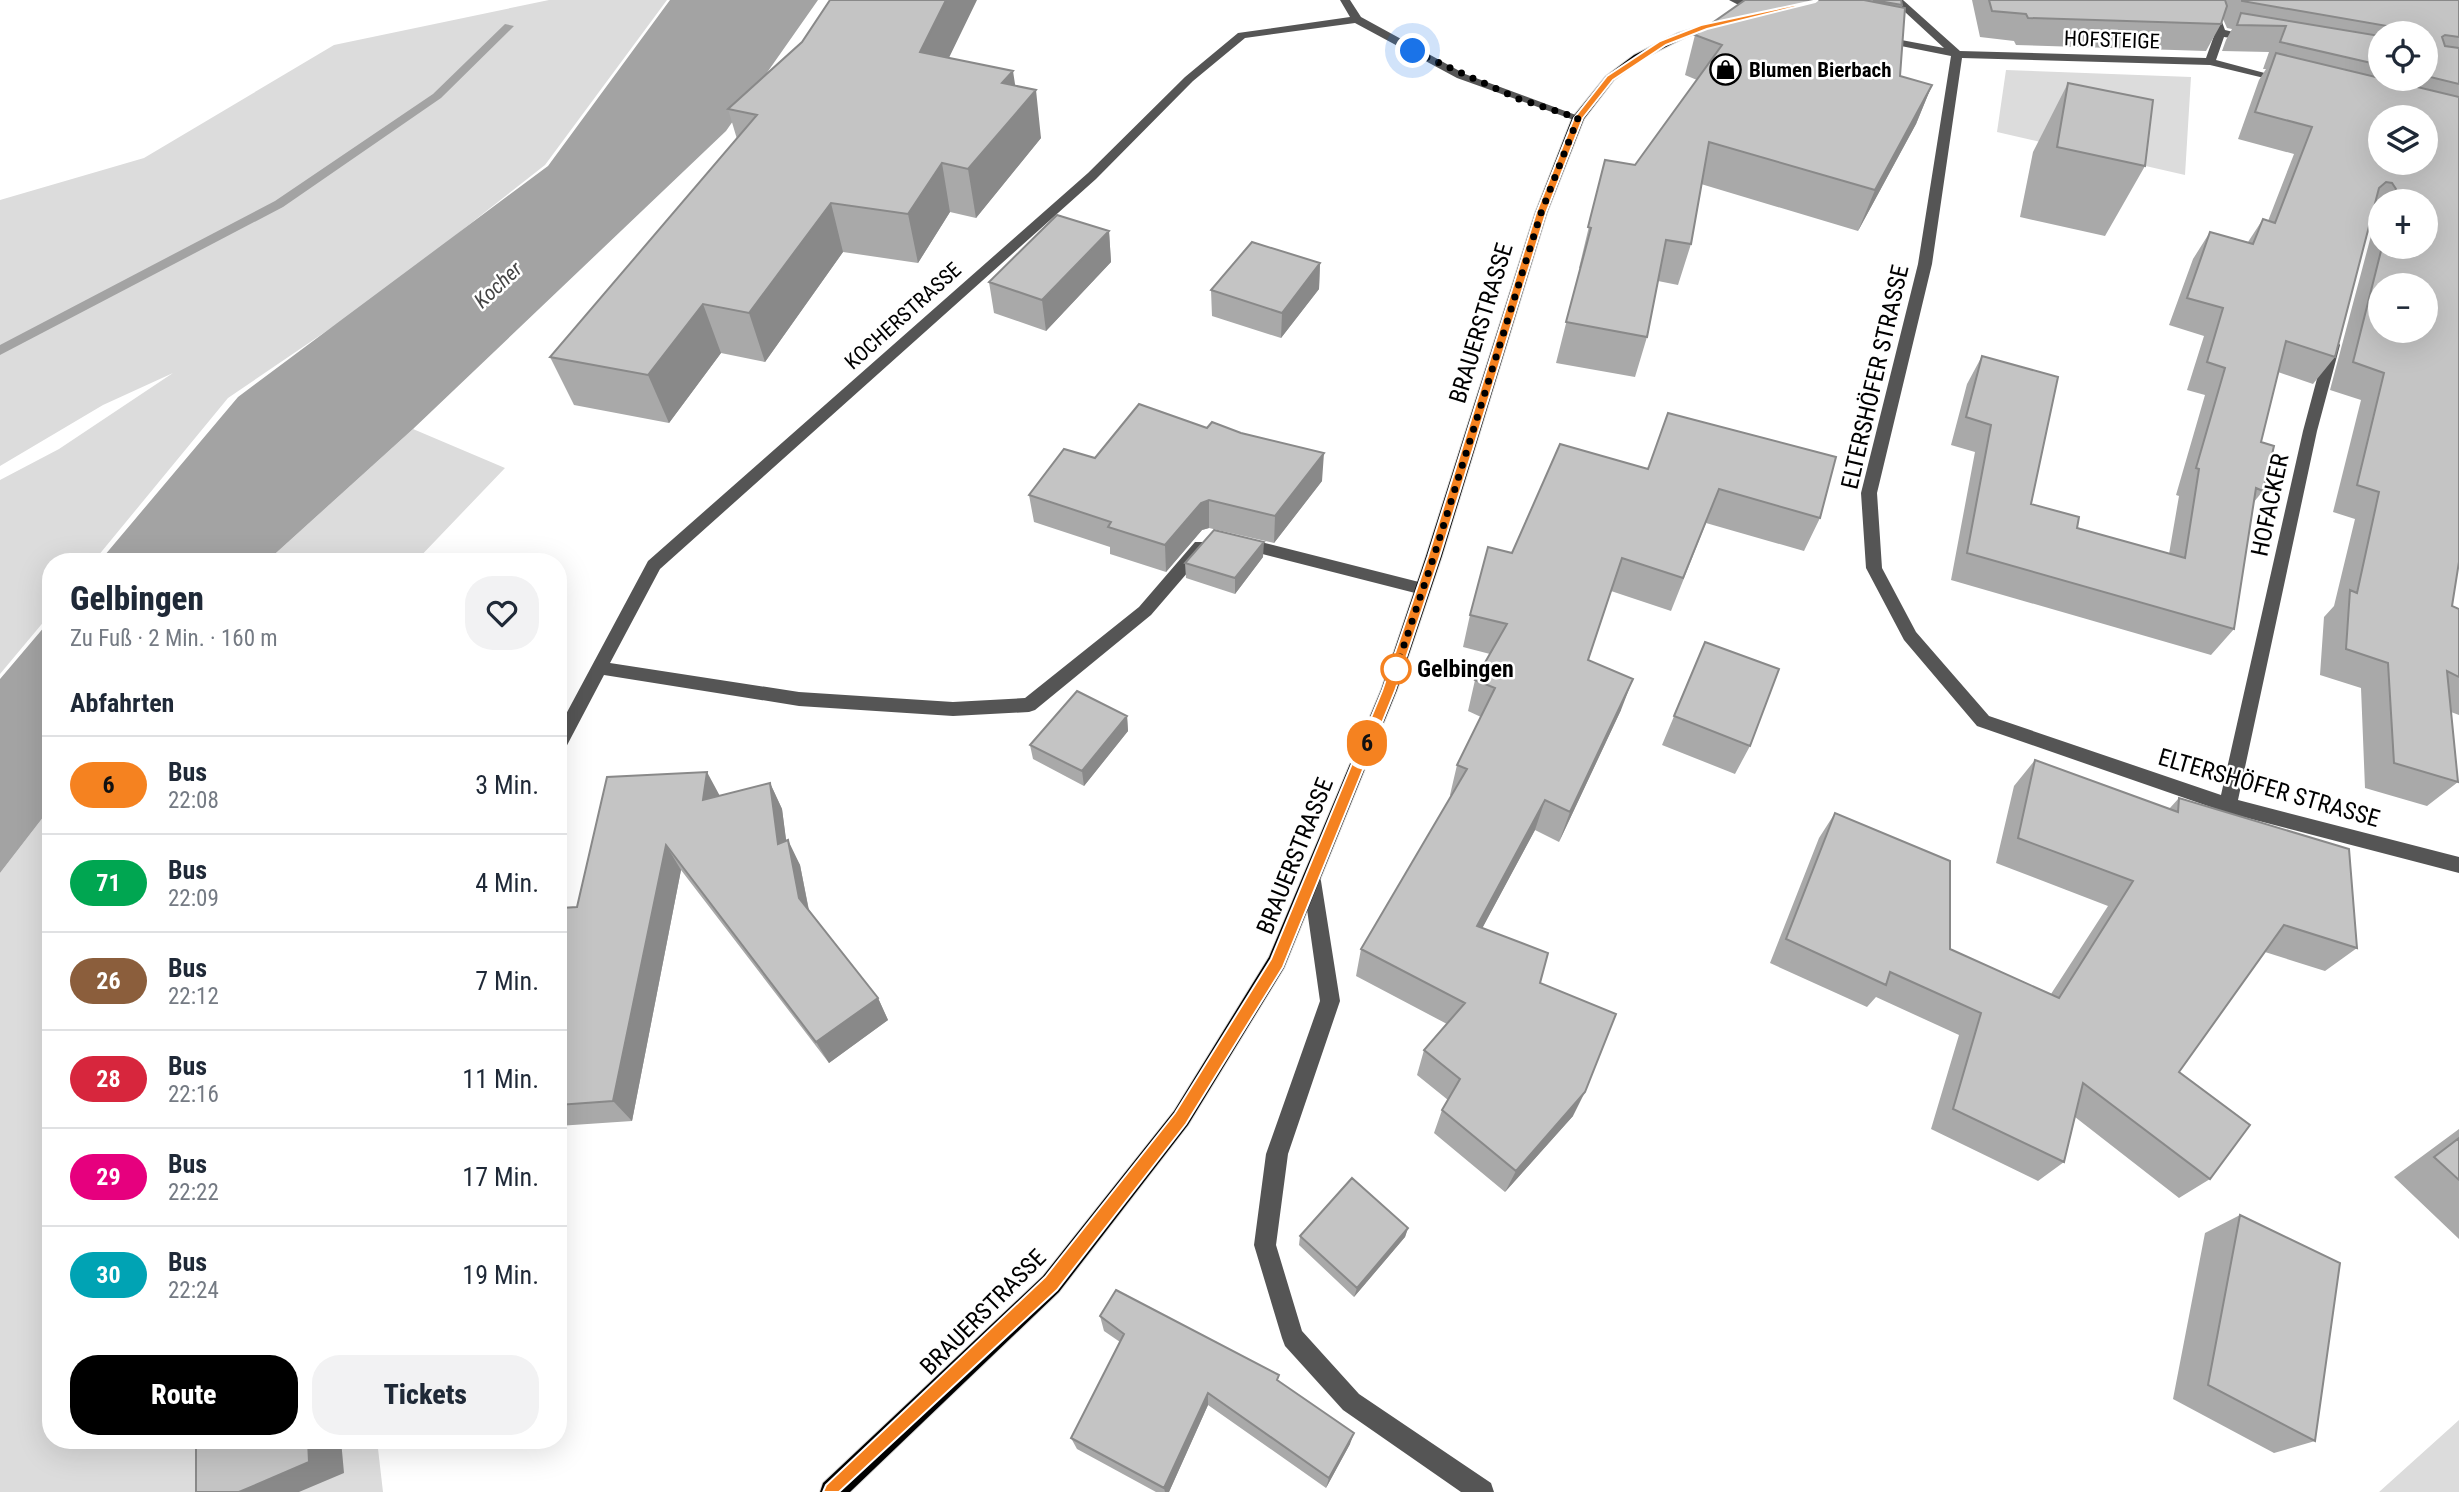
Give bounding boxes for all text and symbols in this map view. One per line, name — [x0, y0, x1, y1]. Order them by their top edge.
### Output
map controls — [2368, 21, 2438, 343]
button: locate — [2368, 21, 2438, 91]
street label: HOFSTEIGE — [2064, 26, 2160, 54]
your location — [1395, 33, 1430, 68]
shop icon: Blumen Bierbach — [1709, 53, 1743, 87]
place label: Blumen Bierbach — [1749, 58, 1892, 82]
button: layers — [2368, 105, 2438, 175]
button: + — [2368, 189, 2438, 259]
street label: BRAUERSTRASSE — [1443, 239, 1519, 406]
water label: Kocher — [469, 257, 527, 313]
street label: KOCHERSTRASSE — [840, 258, 966, 374]
street label: ELTERSHÖFER STRASSE — [1836, 262, 1914, 492]
button: − — [2368, 273, 2438, 343]
street label: HOFACKER — [2246, 451, 2295, 559]
button: heart — [465, 576, 539, 650]
text: Gelbingen — [70, 579, 204, 618]
text: Zu Fuß · 2 Min. · 160 m — [70, 625, 278, 652]
marker: Gelbingen — [1381, 654, 1411, 684]
place label: Gelbingen — [1417, 655, 1514, 683]
text: Abfahrten — [70, 688, 174, 718]
line badge: 6 — [1344, 720, 1390, 766]
text: 6 — [1361, 729, 1373, 757]
street label: ELTERSHÖFER STRASSE — [2155, 743, 2383, 833]
text: Bus — [168, 757, 207, 787]
text: 3 Min. — [475, 770, 539, 800]
text: 6 — [102, 771, 115, 799]
street label: BRAUERSTRASSE — [1251, 774, 1339, 938]
text: 22:08 — [168, 787, 219, 814]
text: Bus — [168, 855, 207, 885]
text: 4 Min. — [475, 868, 539, 898]
text: 71 — [96, 869, 121, 897]
text: 22:09 — [168, 885, 219, 912]
text: Bus — [168, 953, 207, 983]
text: 7 Min. — [475, 966, 539, 996]
text: 26 — [96, 967, 121, 995]
text: 22:12 — [168, 983, 219, 1010]
text: Bus — [168, 1051, 207, 1081]
text: 11 Min. — [462, 1064, 539, 1094]
text: 28 — [96, 1065, 121, 1093]
text: 22:16 — [168, 1081, 219, 1108]
text: Bus — [168, 1149, 207, 1179]
text: 17 Min. — [462, 1162, 539, 1192]
text: 29 — [96, 1163, 121, 1191]
text: 22:22 — [168, 1179, 219, 1206]
street label: BRAUERSTRASSE — [914, 1243, 1052, 1381]
text: Bus — [168, 1247, 207, 1277]
text: 19 Min. — [462, 1260, 539, 1290]
text: 30 — [96, 1261, 121, 1289]
text: 22:24 — [168, 1277, 219, 1304]
button: Route — [70, 1355, 298, 1435]
button: Tickets — [312, 1355, 539, 1435]

